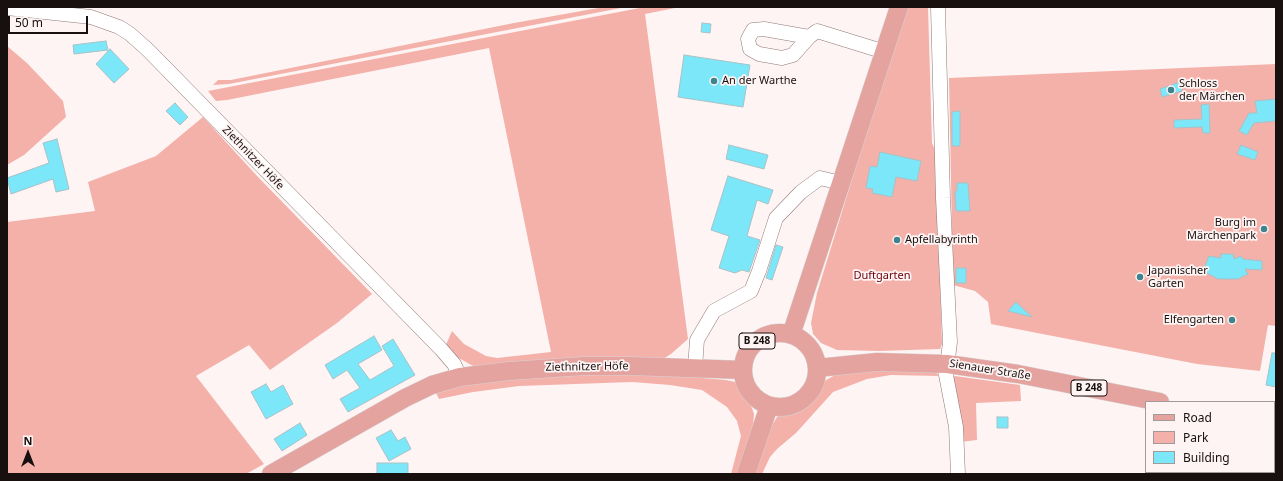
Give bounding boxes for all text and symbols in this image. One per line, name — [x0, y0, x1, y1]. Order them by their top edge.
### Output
scale bar — [10, 8, 90, 34]
text: 50 m — [15, 14, 43, 31]
place label: An der Warthe — [722, 74, 797, 88]
marker: An der Warthe — [709, 76, 719, 86]
place label: Schloss der Märchen — [1179, 77, 1245, 103]
marker: Schloss der Märchen — [1166, 85, 1176, 95]
street label: Ziethnitzer Höfe — [219, 123, 287, 193]
place label: Burg im Märchenpark — [1187, 216, 1256, 242]
marker: Burg im Märchenpark — [1259, 224, 1269, 234]
place label: Apfellabyrinth — [905, 233, 978, 247]
marker: Apfellabyrinth — [892, 235, 902, 245]
place label: Japanischer Garten — [1148, 264, 1208, 290]
park label: Duftgarten — [853, 269, 911, 283]
marker: Japanischer Garten — [1135, 272, 1145, 282]
place label: Elfengarten — [1164, 313, 1224, 327]
marker: Elfengarten — [1227, 315, 1237, 325]
road number: B 248 — [739, 333, 775, 349]
street label: Sienauer Straße — [948, 357, 1032, 383]
street label: Ziethnitzer Höfe — [545, 360, 629, 374]
road number: B 248 — [1071, 380, 1107, 396]
legend — [1145, 401, 1275, 473]
text: Road — [1183, 409, 1212, 426]
text: Park — [1183, 429, 1208, 446]
north arrow — [8, 433, 48, 473]
text: N — [24, 433, 32, 448]
text: Building — [1183, 449, 1230, 466]

